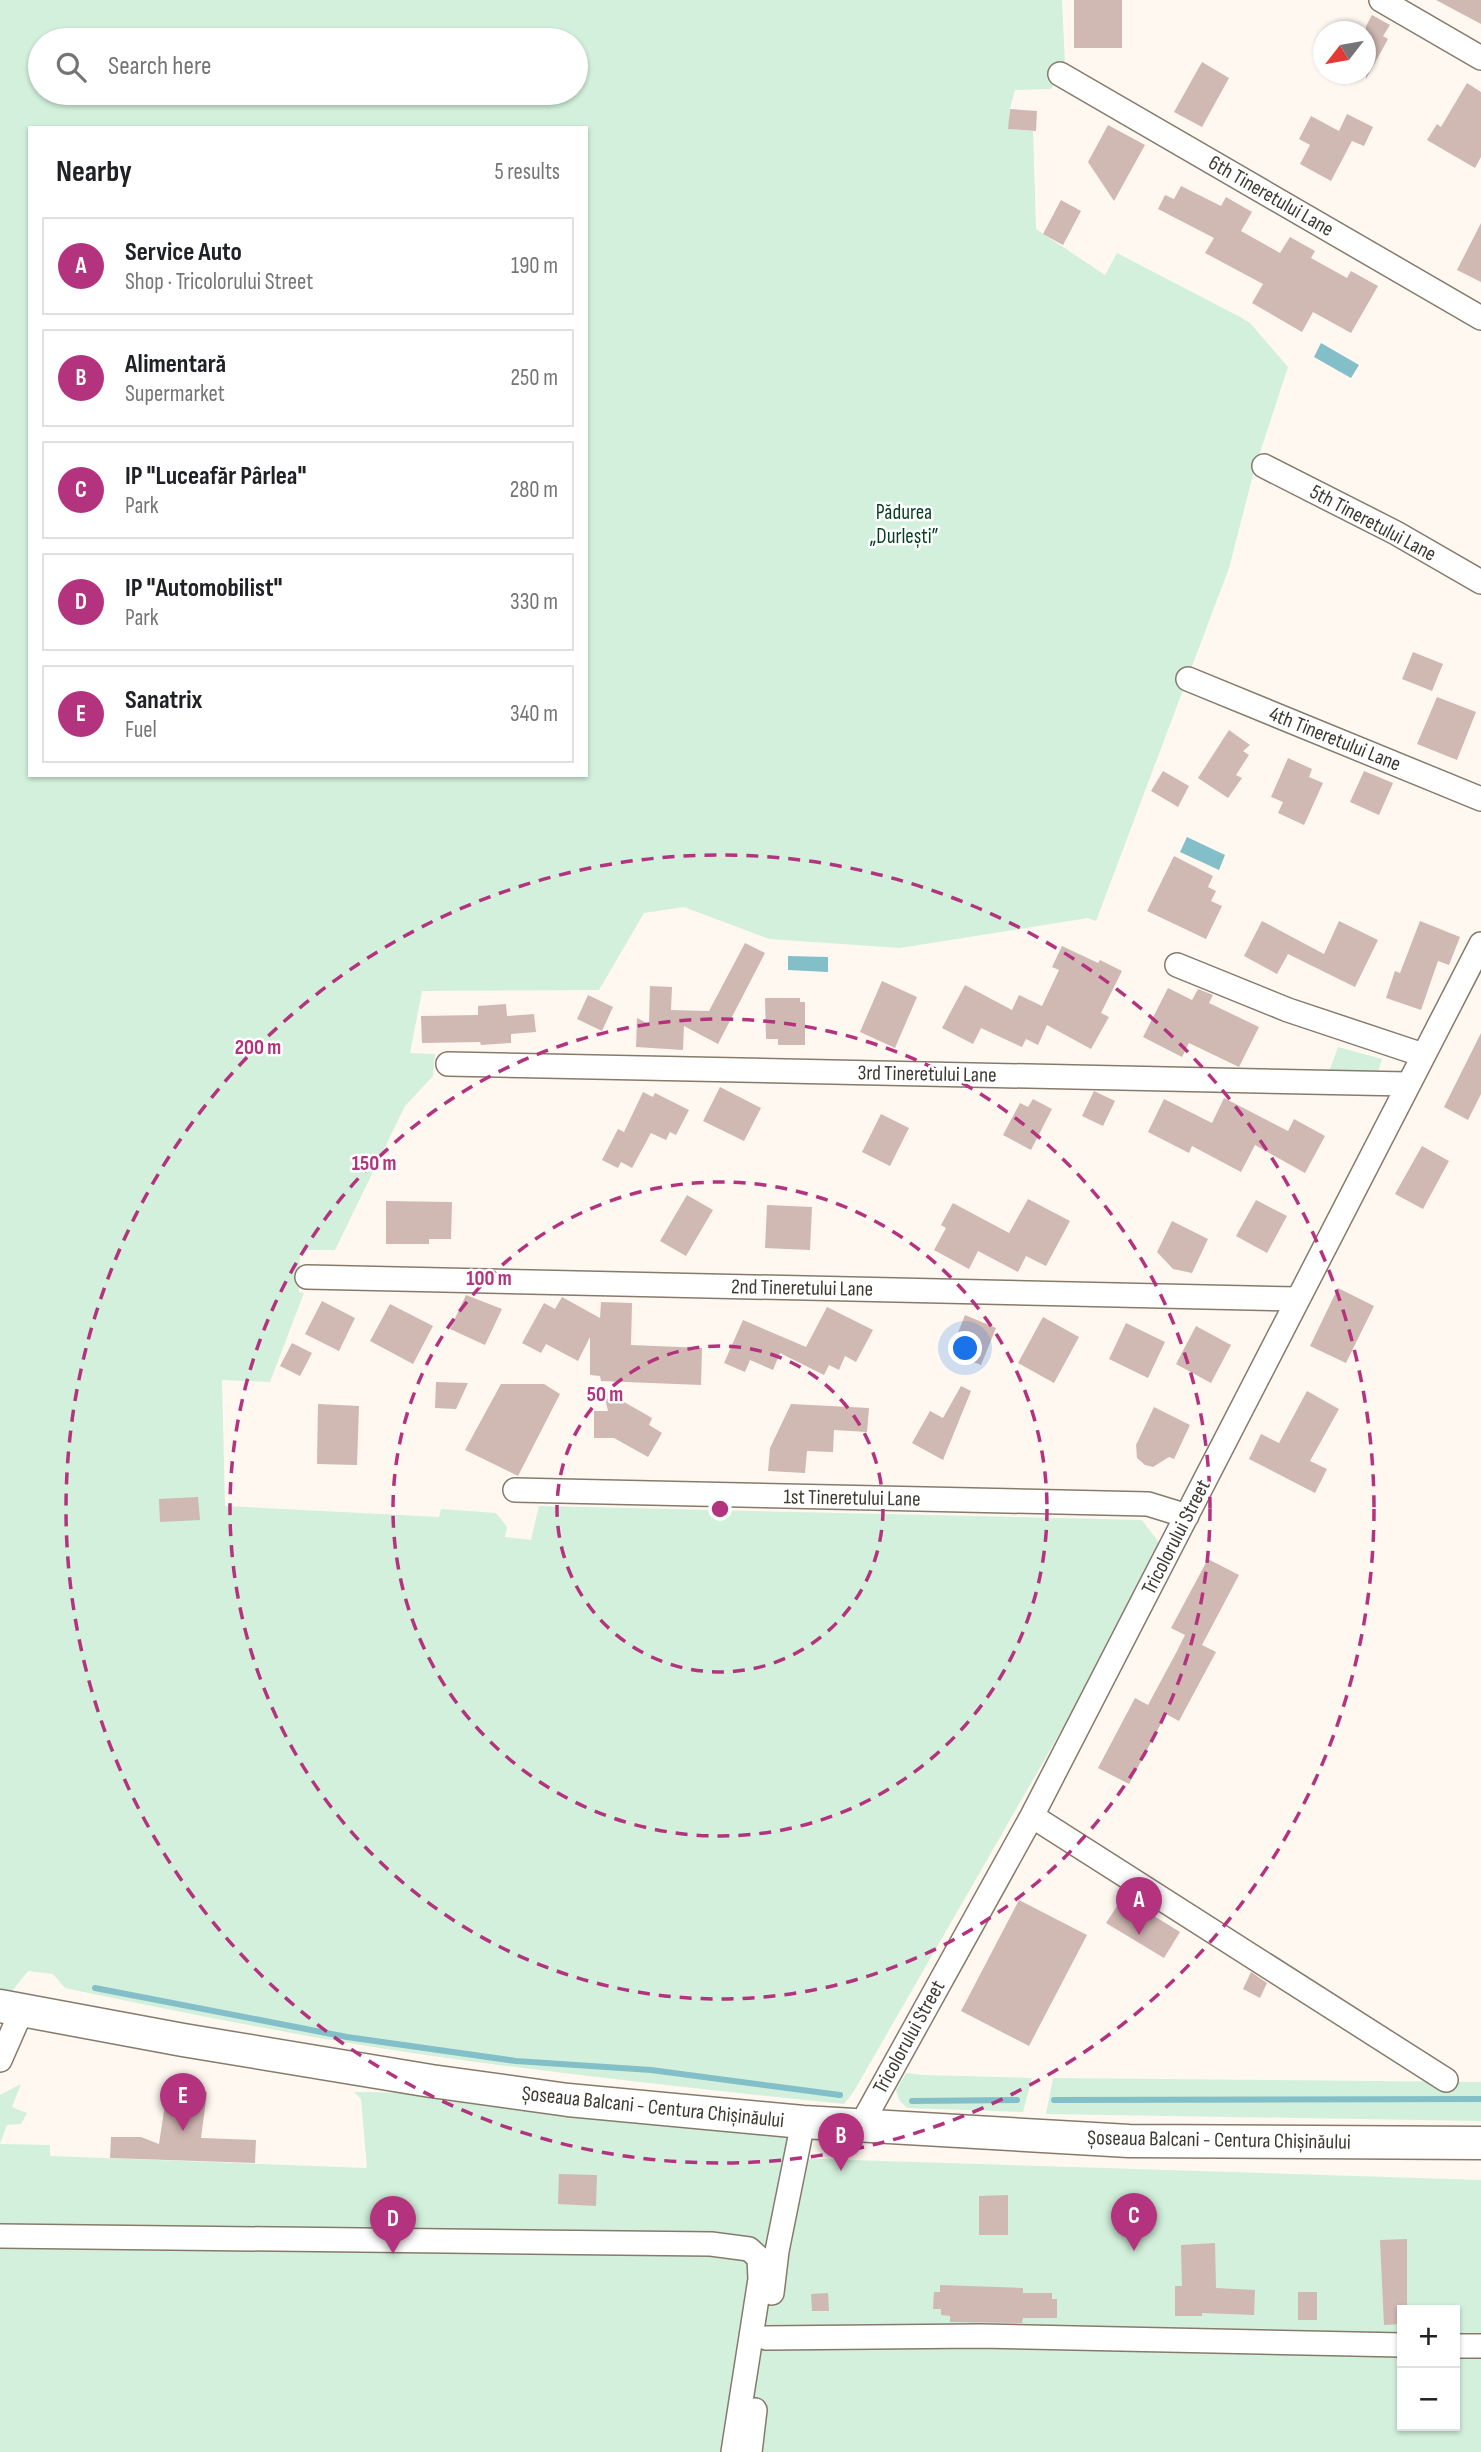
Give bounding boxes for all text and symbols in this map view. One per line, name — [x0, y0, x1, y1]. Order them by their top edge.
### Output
north arrow — [1313, 21, 1376, 84]
search box — [28, 28, 588, 105]
icon: search — [52, 48, 90, 86]
text: Search here — [108, 51, 211, 82]
street label: 6th Tineretului Lane — [1204, 150, 1338, 242]
text: Nearby — [56, 154, 132, 190]
text: 5 results — [494, 158, 560, 186]
text: Service Auto — [125, 237, 242, 268]
text: A — [76, 252, 86, 280]
text: 190 m — [511, 252, 558, 280]
text: Shop · Tricolorului Street — [125, 268, 313, 296]
text: Alimentară — [125, 349, 226, 380]
text: B — [76, 364, 86, 392]
text: 250 m — [511, 364, 558, 392]
text: Supermarket — [125, 380, 225, 408]
text: IP "Luceafăr Pârlea" — [125, 461, 306, 492]
text: C — [75, 476, 87, 504]
text: 280 m — [510, 476, 558, 504]
street label: 5th Tineretului Lane — [1306, 479, 1440, 567]
text: Park — [125, 492, 159, 520]
park label: Pădurea „Durlești” — [869, 500, 939, 549]
text: IP "Automobilist" — [125, 573, 283, 604]
text: D — [75, 588, 87, 616]
text: 330 m — [510, 588, 558, 616]
text: Park — [125, 604, 159, 632]
text: Sanatrix — [125, 685, 202, 716]
text: E — [76, 700, 86, 728]
text: 340 m — [510, 700, 558, 728]
street label: 4th Tineretului Lane — [1265, 701, 1405, 777]
text: Fuel — [125, 716, 157, 744]
text: 200 m — [235, 1035, 281, 1060]
street label: 3rd Tineretului Lane — [857, 1060, 997, 1088]
text: 150 m — [352, 1151, 396, 1176]
text: 100 m — [466, 1266, 512, 1291]
street label: 2nd Tineretului Lane — [731, 1274, 873, 1302]
your location — [948, 1331, 982, 1365]
text: 50 m — [587, 1382, 623, 1407]
street label: Tricolorului Street — [1136, 1475, 1216, 1599]
street label: 1st Tineretului Lane — [783, 1484, 921, 1512]
centre of rings — [708, 1497, 732, 1521]
pin: A — [1116, 1877, 1162, 1935]
street label: Tricolorului Street — [868, 1976, 950, 2098]
pin: E — [160, 2073, 206, 2131]
street label: Șoseaua Balcani - Centura Chișinăului — [521, 2081, 785, 2133]
pin: B — [818, 2113, 864, 2171]
street label: Șoseaua Balcani - Centura Chișinăului — [1087, 2125, 1351, 2155]
pin: C — [1111, 2193, 1157, 2251]
pin: D — [370, 2196, 416, 2254]
map controls — [1397, 2305, 1460, 2431]
button: + — [1397, 2305, 1460, 2368]
button: − — [1397, 2368, 1460, 2431]

